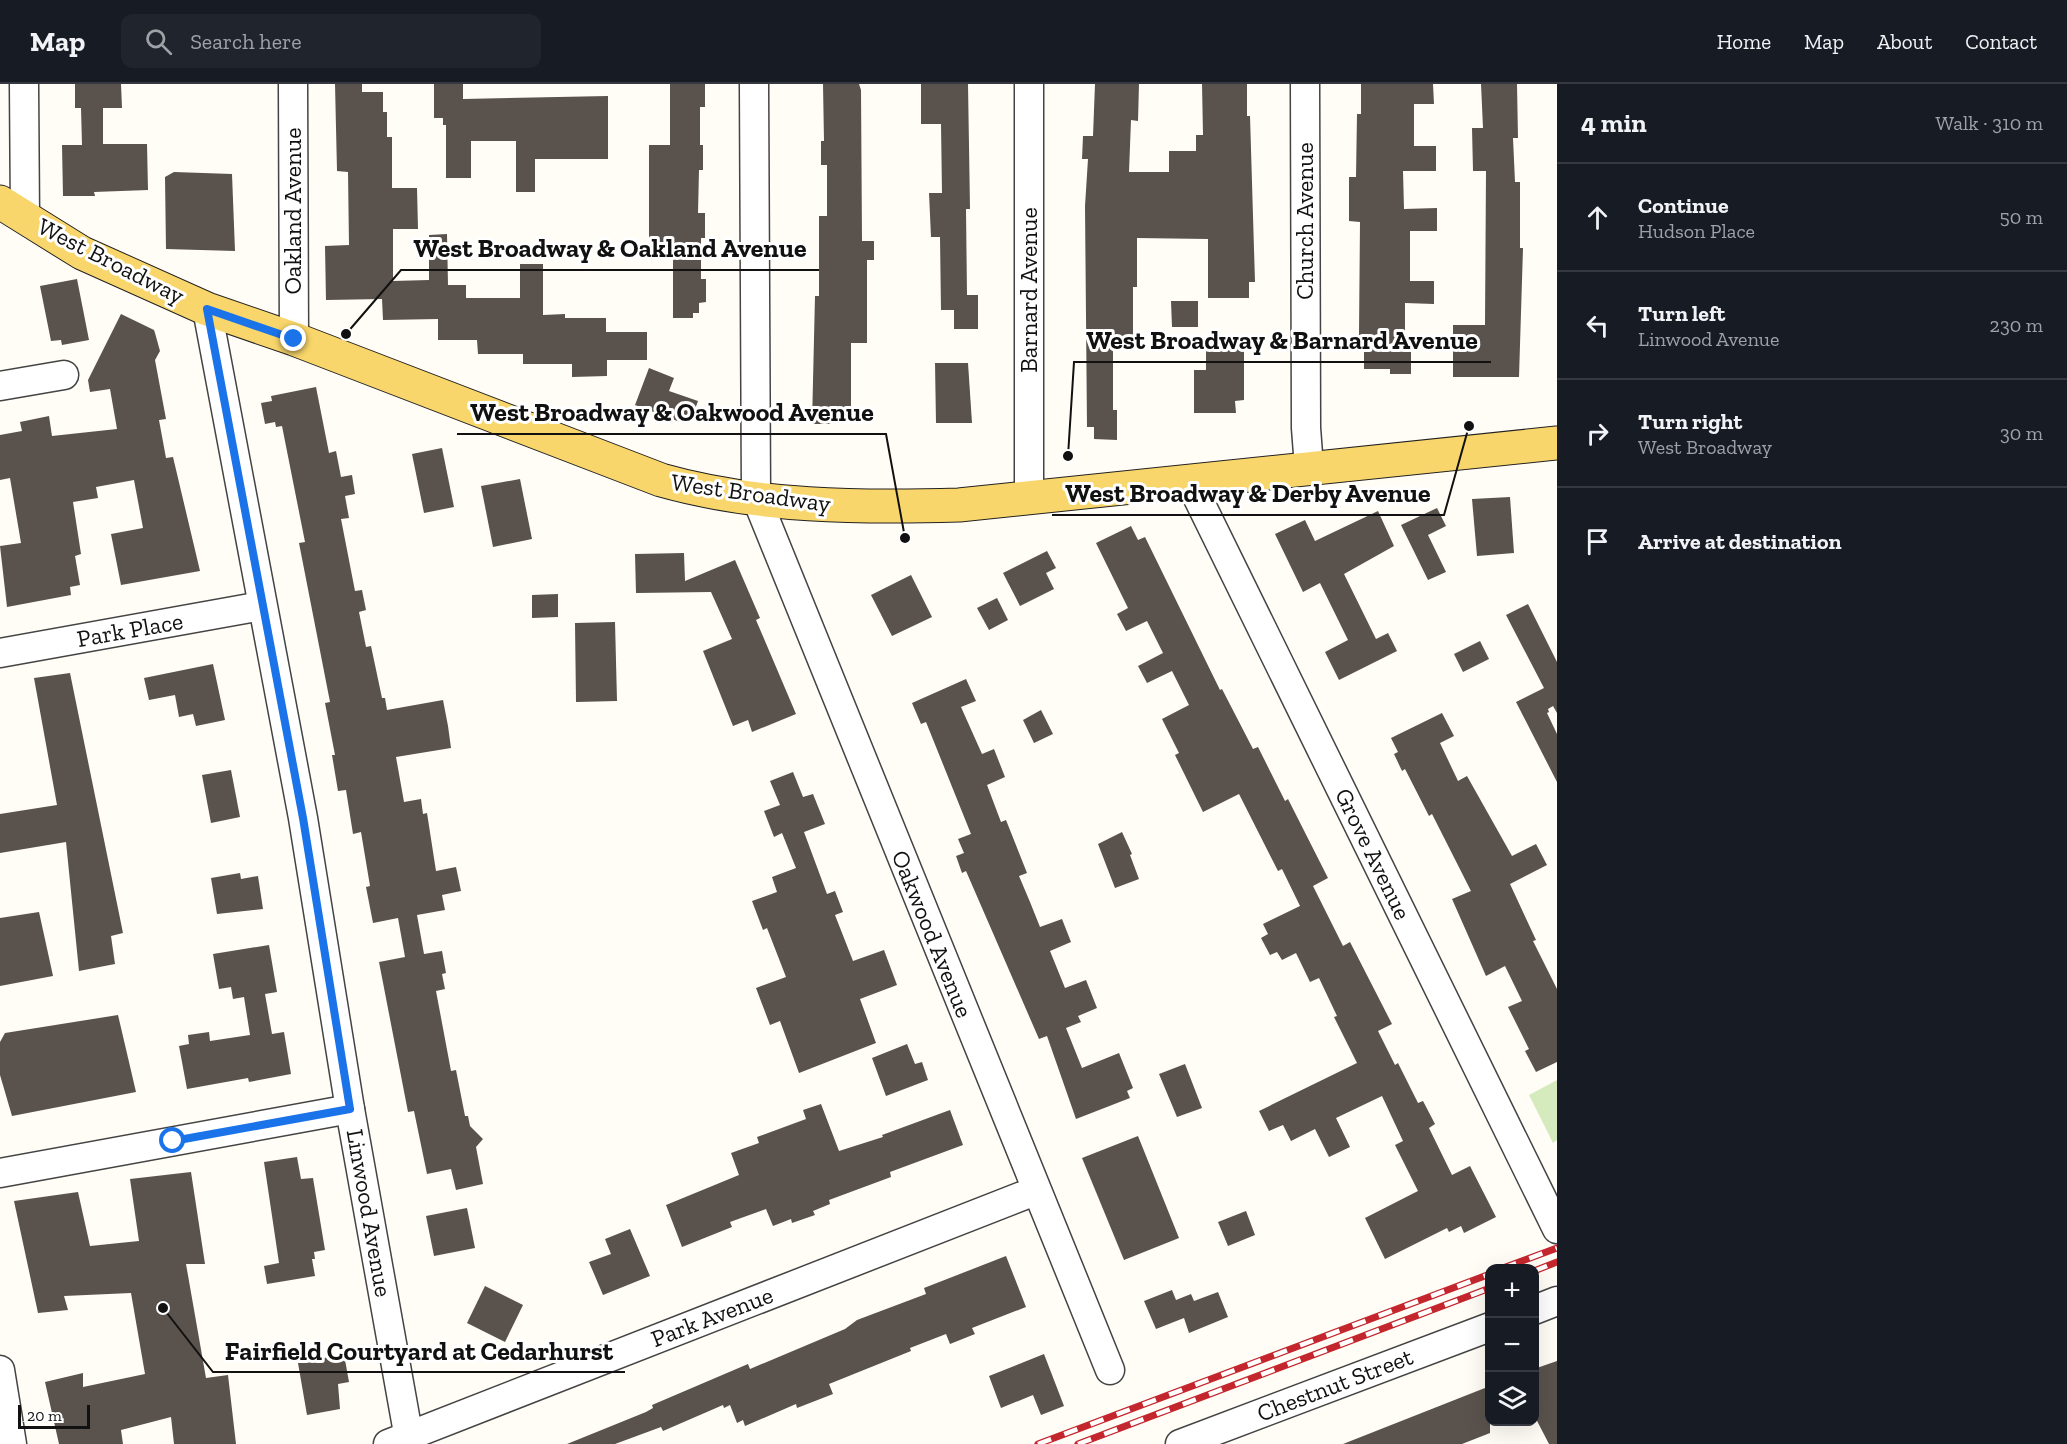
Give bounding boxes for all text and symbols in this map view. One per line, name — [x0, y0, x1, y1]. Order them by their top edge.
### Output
search box — [121, 14, 541, 68]
text: Map — [30, 25, 85, 58]
icon: search — [142, 25, 175, 58]
text: Search here — [190, 28, 302, 55]
text: Home — [1717, 29, 1771, 54]
text: Map — [1804, 29, 1844, 54]
text: About — [1877, 29, 1932, 54]
text: Contact — [1965, 29, 2037, 54]
text: 4 min — [1581, 107, 1647, 139]
text: Walk · 310 m — [1936, 111, 2043, 135]
street label: Oakland Avenue — [278, 127, 307, 295]
street label: Church Avenue — [1290, 142, 1319, 300]
text: Continue — [1638, 192, 1729, 219]
icon: ahead — [1581, 201, 1614, 234]
text: 50 m — [1999, 205, 2043, 229]
street label: Barnard Avenue — [1014, 207, 1043, 373]
street label: West Broadway — [33, 211, 190, 310]
text: Hudson Place — [1638, 219, 1755, 243]
callout: West Broadway & Oakland Avenue — [401, 226, 819, 270]
text: West Broadway & Oakland Avenue — [414, 232, 807, 264]
text: Turn left — [1638, 300, 1725, 327]
icon: left — [1581, 309, 1614, 342]
text: 230 m — [1990, 313, 2043, 337]
callout: West Broadway & Barnard Avenue — [1074, 318, 1491, 362]
text: West Broadway & Barnard Avenue — [1086, 324, 1478, 356]
route end — [280, 325, 306, 351]
text: Linwood Avenue — [1638, 327, 1779, 351]
callout: West Broadway & Oakwood Avenue — [457, 390, 886, 434]
text: West Broadway & Oakwood Avenue — [470, 396, 874, 428]
text: Turn right — [1638, 408, 1742, 435]
icon: right — [1581, 417, 1614, 450]
text: 30 m — [2000, 421, 2043, 445]
text: West Broadway — [1638, 435, 1772, 459]
street label: West Broadway — [670, 467, 833, 518]
callout: West Broadway & Derby Avenue — [1052, 471, 1444, 515]
text: West Broadway & Derby Avenue — [1065, 477, 1431, 509]
icon: arrive — [1581, 525, 1614, 558]
text: Arrive at destination — [1638, 528, 1841, 555]
street label: Park Place — [75, 606, 185, 653]
street label: Grove Avenue — [1329, 783, 1418, 924]
street label: Oakwood Avenue — [886, 846, 979, 1022]
route start — [159, 1127, 185, 1153]
street label: Linwood Avenue — [340, 1127, 399, 1299]
map controls — [1485, 1264, 1539, 1426]
button: + — [1485, 1264, 1539, 1318]
street label: Park Avenue — [647, 1280, 777, 1353]
button: − — [1485, 1318, 1539, 1372]
callout: Fairfield Courtyard at Cedarhurst — [213, 1328, 625, 1372]
text: Fairfield Courtyard at Cedarhurst — [225, 1335, 614, 1367]
street label: Chestnut Street — [1253, 1341, 1417, 1428]
button: layers — [1485, 1372, 1539, 1426]
scale bar — [18, 1402, 90, 1430]
text: 20 m — [27, 1406, 62, 1425]

